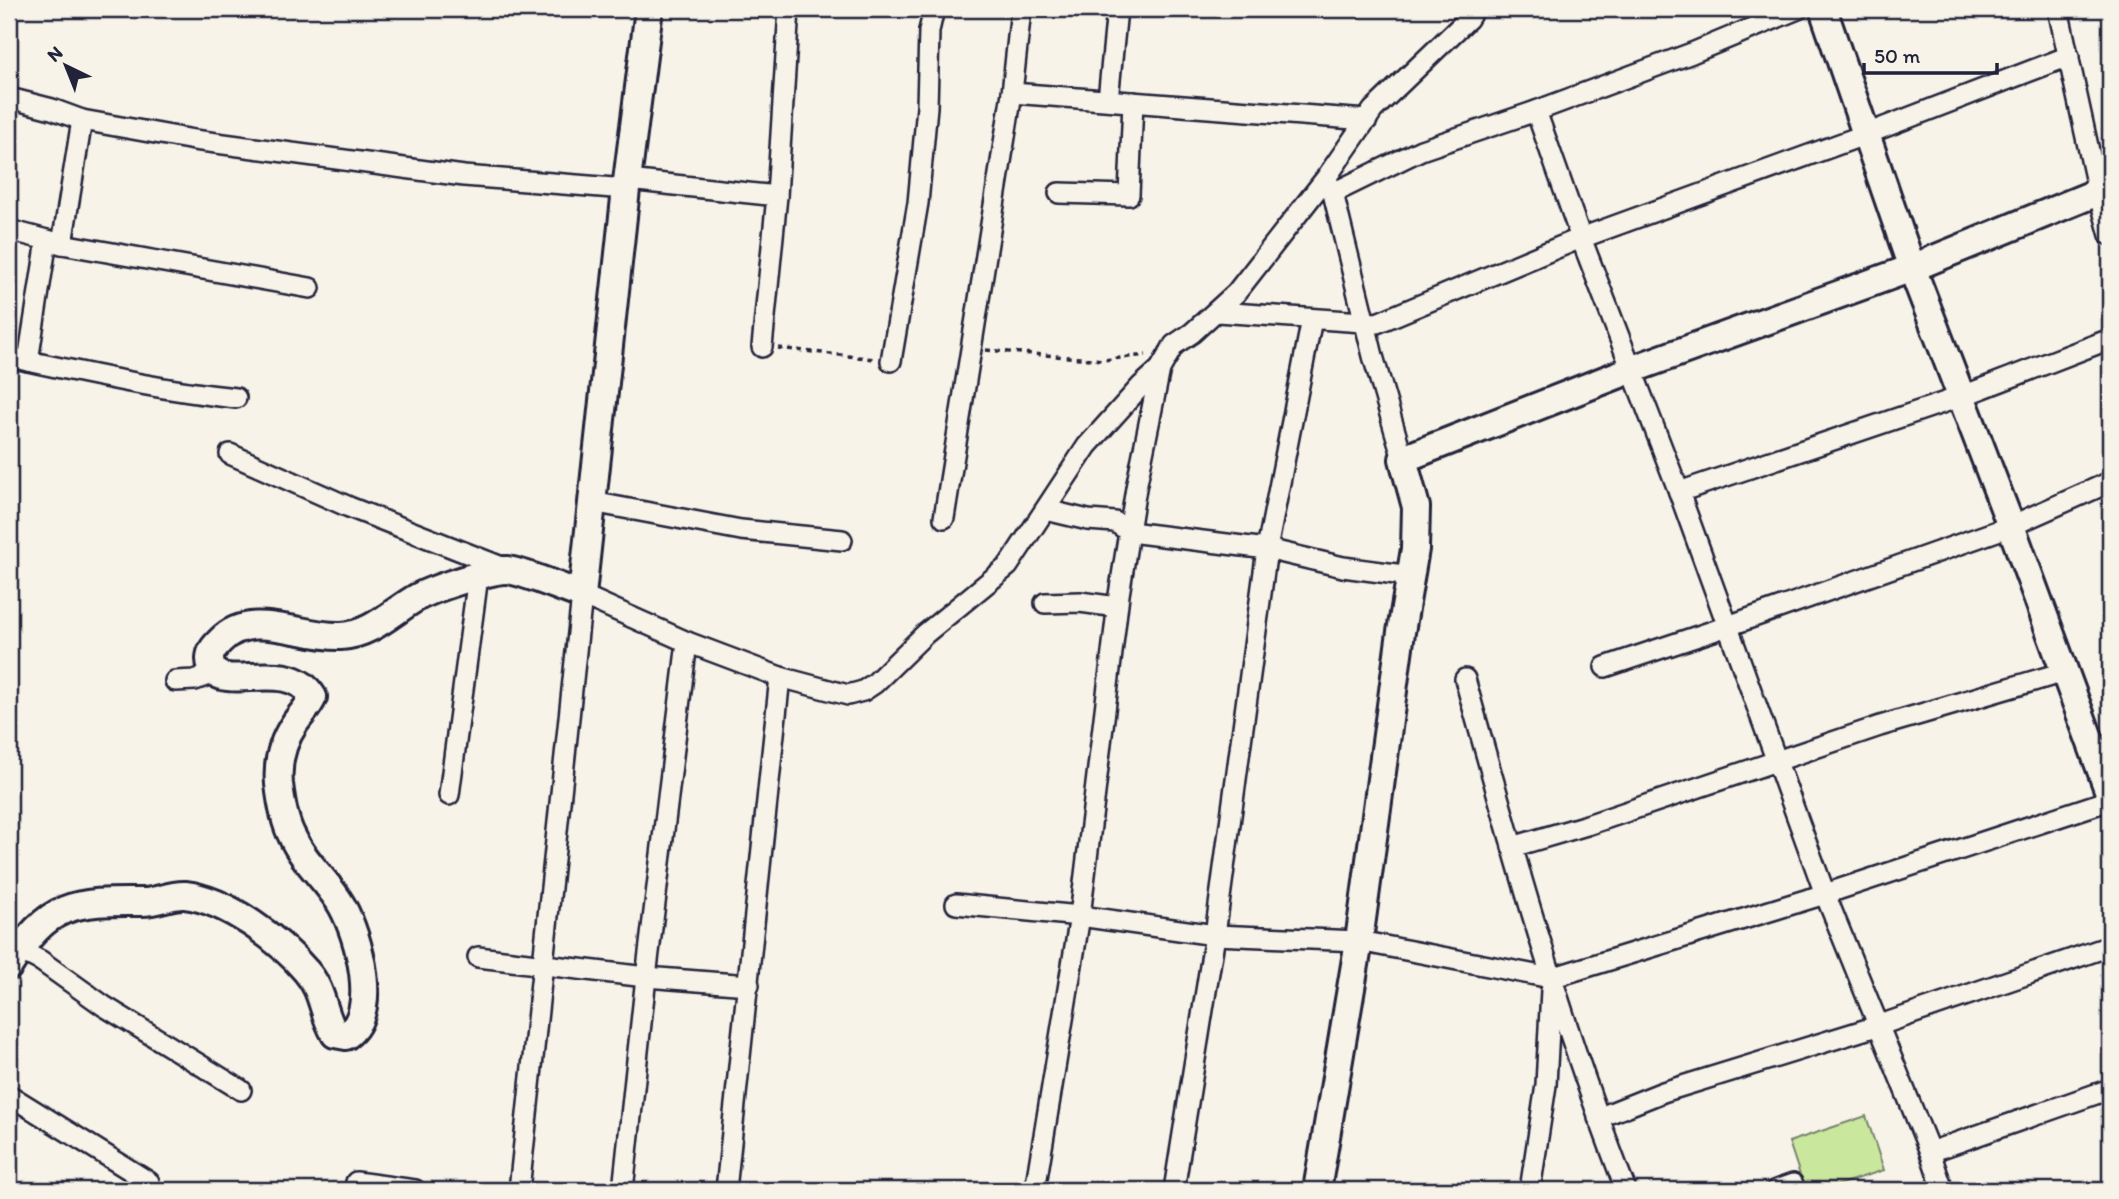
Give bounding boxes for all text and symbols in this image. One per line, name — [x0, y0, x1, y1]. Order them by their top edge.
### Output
north arrow — [32, 32, 102, 102]
scale bar — [1864, 32, 1996, 76]
text: N — [42, 41, 67, 67]
text: 50 m — [1874, 43, 1921, 68]

